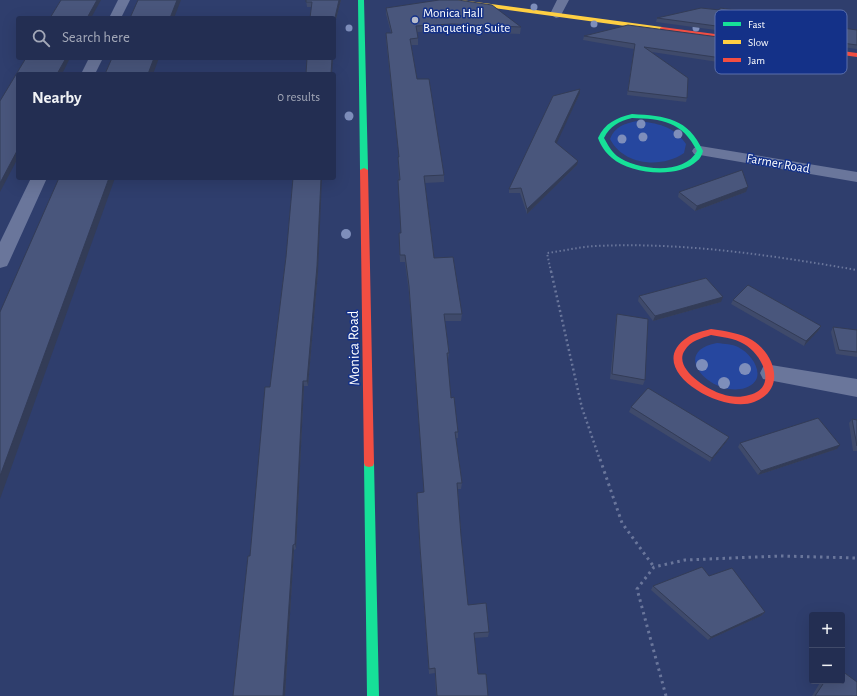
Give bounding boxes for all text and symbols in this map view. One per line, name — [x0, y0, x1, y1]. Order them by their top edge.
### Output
place label: Monica Hall Banqueting Suite — [423, 7, 510, 35]
legend — [715, 10, 847, 74]
marker: Monica Hall Banqueting Suite — [410, 15, 420, 25]
search box — [16, 16, 336, 60]
text: Fast — [748, 19, 766, 30]
icon: search — [30, 27, 52, 49]
text: Search here — [62, 30, 130, 45]
text: Slow — [748, 37, 769, 48]
text: Jam — [748, 55, 765, 66]
text: Nearby — [32, 89, 82, 106]
text: 0 results — [277, 91, 320, 104]
street label: Farmer Road — [745, 152, 811, 176]
street label: Monica Road — [346, 310, 362, 386]
map controls — [809, 612, 845, 684]
button: + — [809, 612, 845, 648]
button: − — [809, 648, 845, 684]

